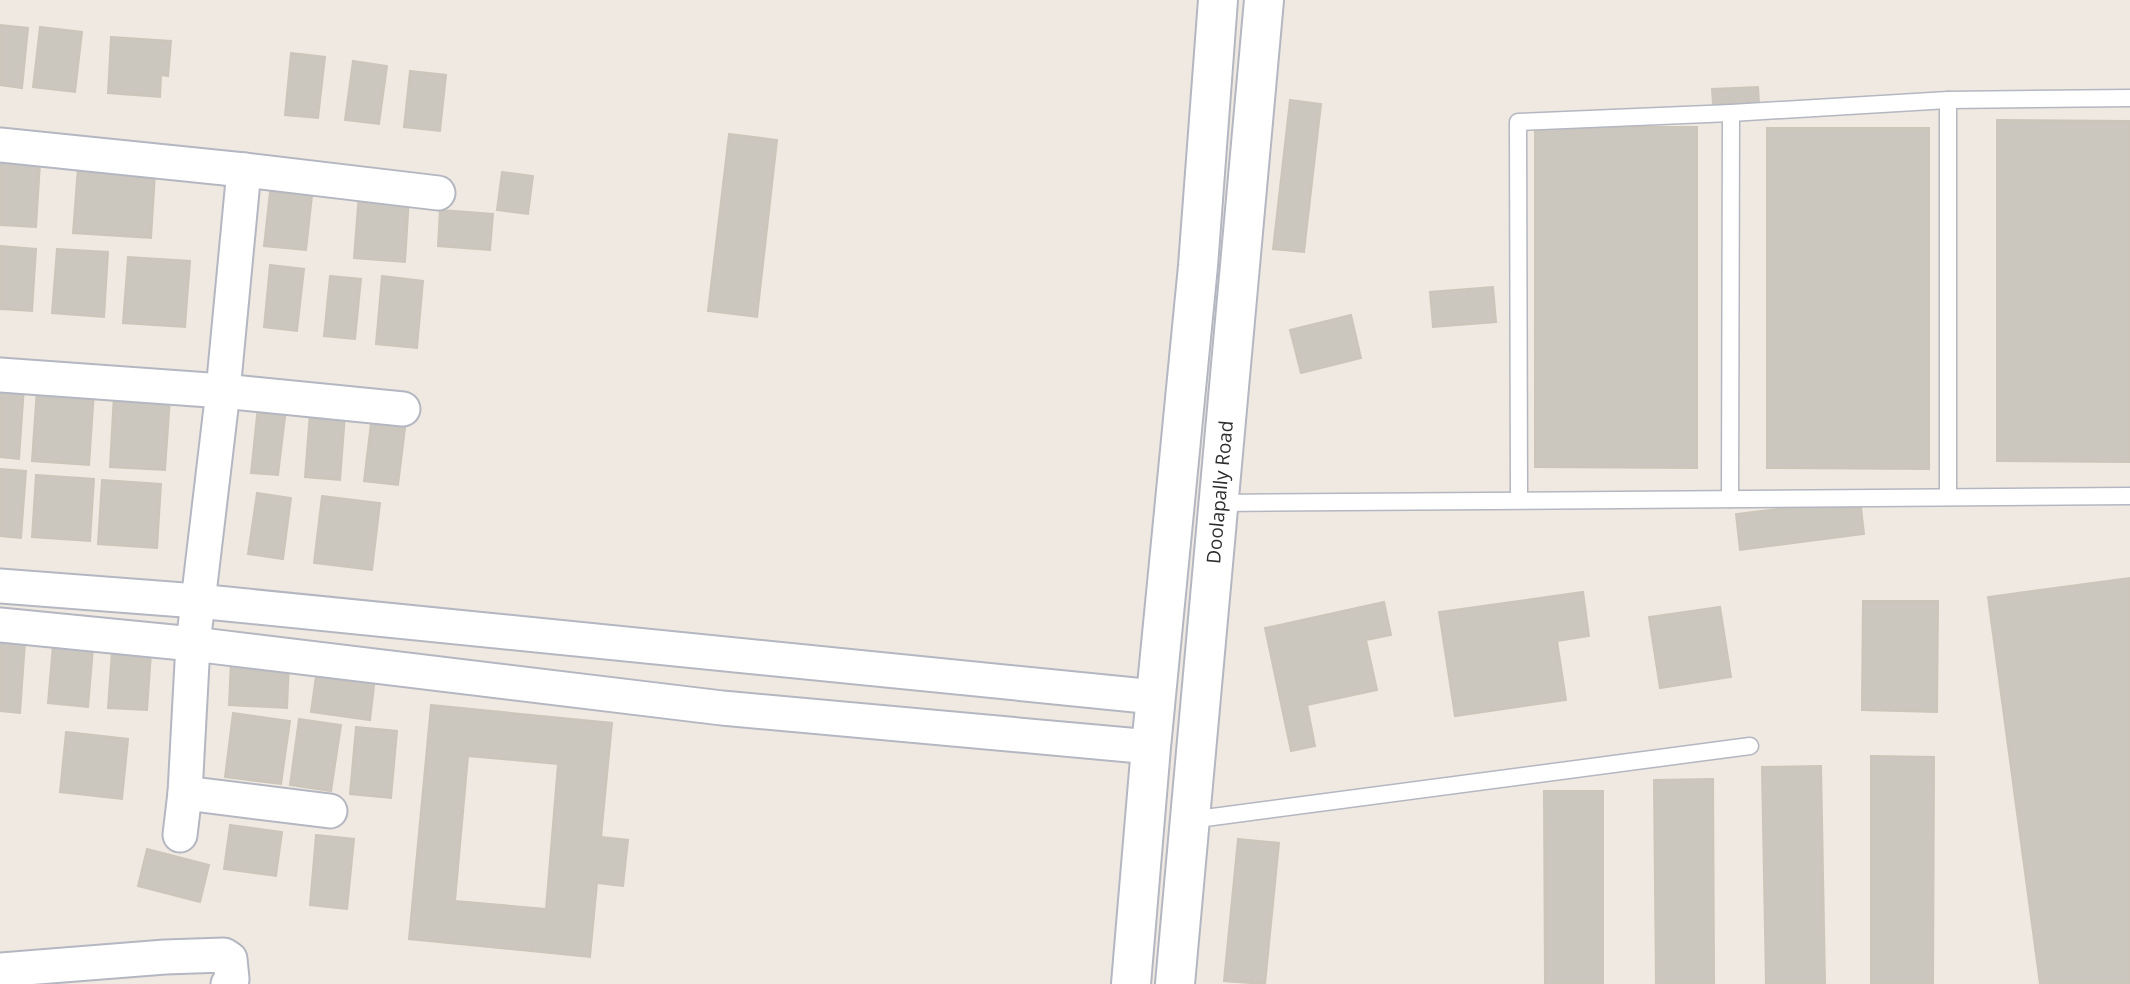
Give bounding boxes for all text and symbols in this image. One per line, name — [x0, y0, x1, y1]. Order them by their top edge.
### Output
street label: Doolapally Road — [1200, 419, 1239, 565]

